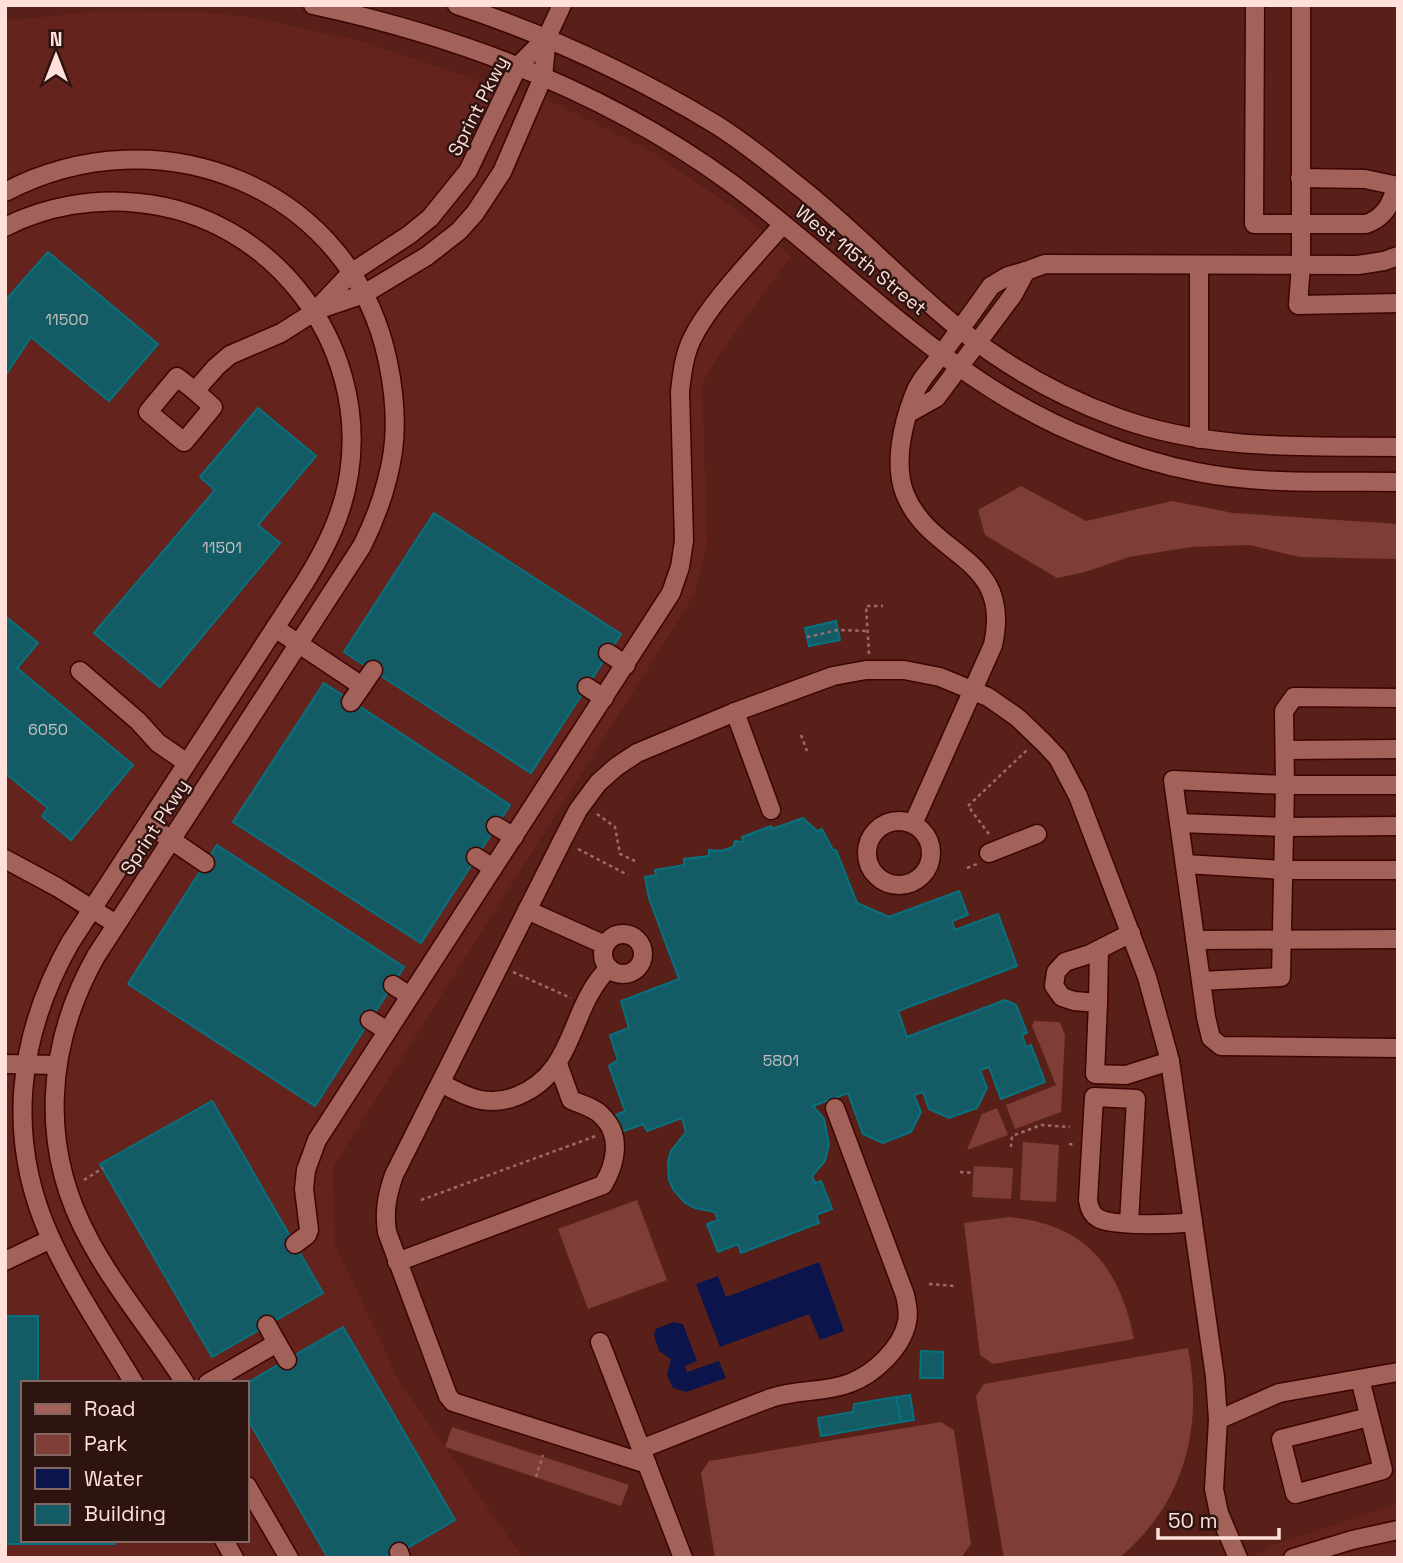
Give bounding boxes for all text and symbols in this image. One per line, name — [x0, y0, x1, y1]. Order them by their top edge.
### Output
north arrow — [21, 21, 91, 91]
text: N — [50, 27, 62, 52]
street label: Sprint Pkwy — [442, 52, 514, 160]
street label: West 115th Street — [790, 199, 932, 321]
house number: 11500 — [45, 309, 89, 330]
house number: 11501 — [202, 537, 242, 558]
house number: 6050 — [28, 719, 68, 740]
street label: Sprint Pkwy — [115, 774, 195, 880]
house number: 5801 — [763, 1050, 799, 1071]
legend — [21, 1381, 248, 1542]
text: Road — [84, 1395, 136, 1422]
text: Park — [84, 1430, 128, 1457]
text: Water — [84, 1465, 143, 1492]
scale bar — [1158, 1496, 1279, 1540]
text: Building — [84, 1500, 166, 1527]
text: 50 m — [1168, 1507, 1218, 1534]

